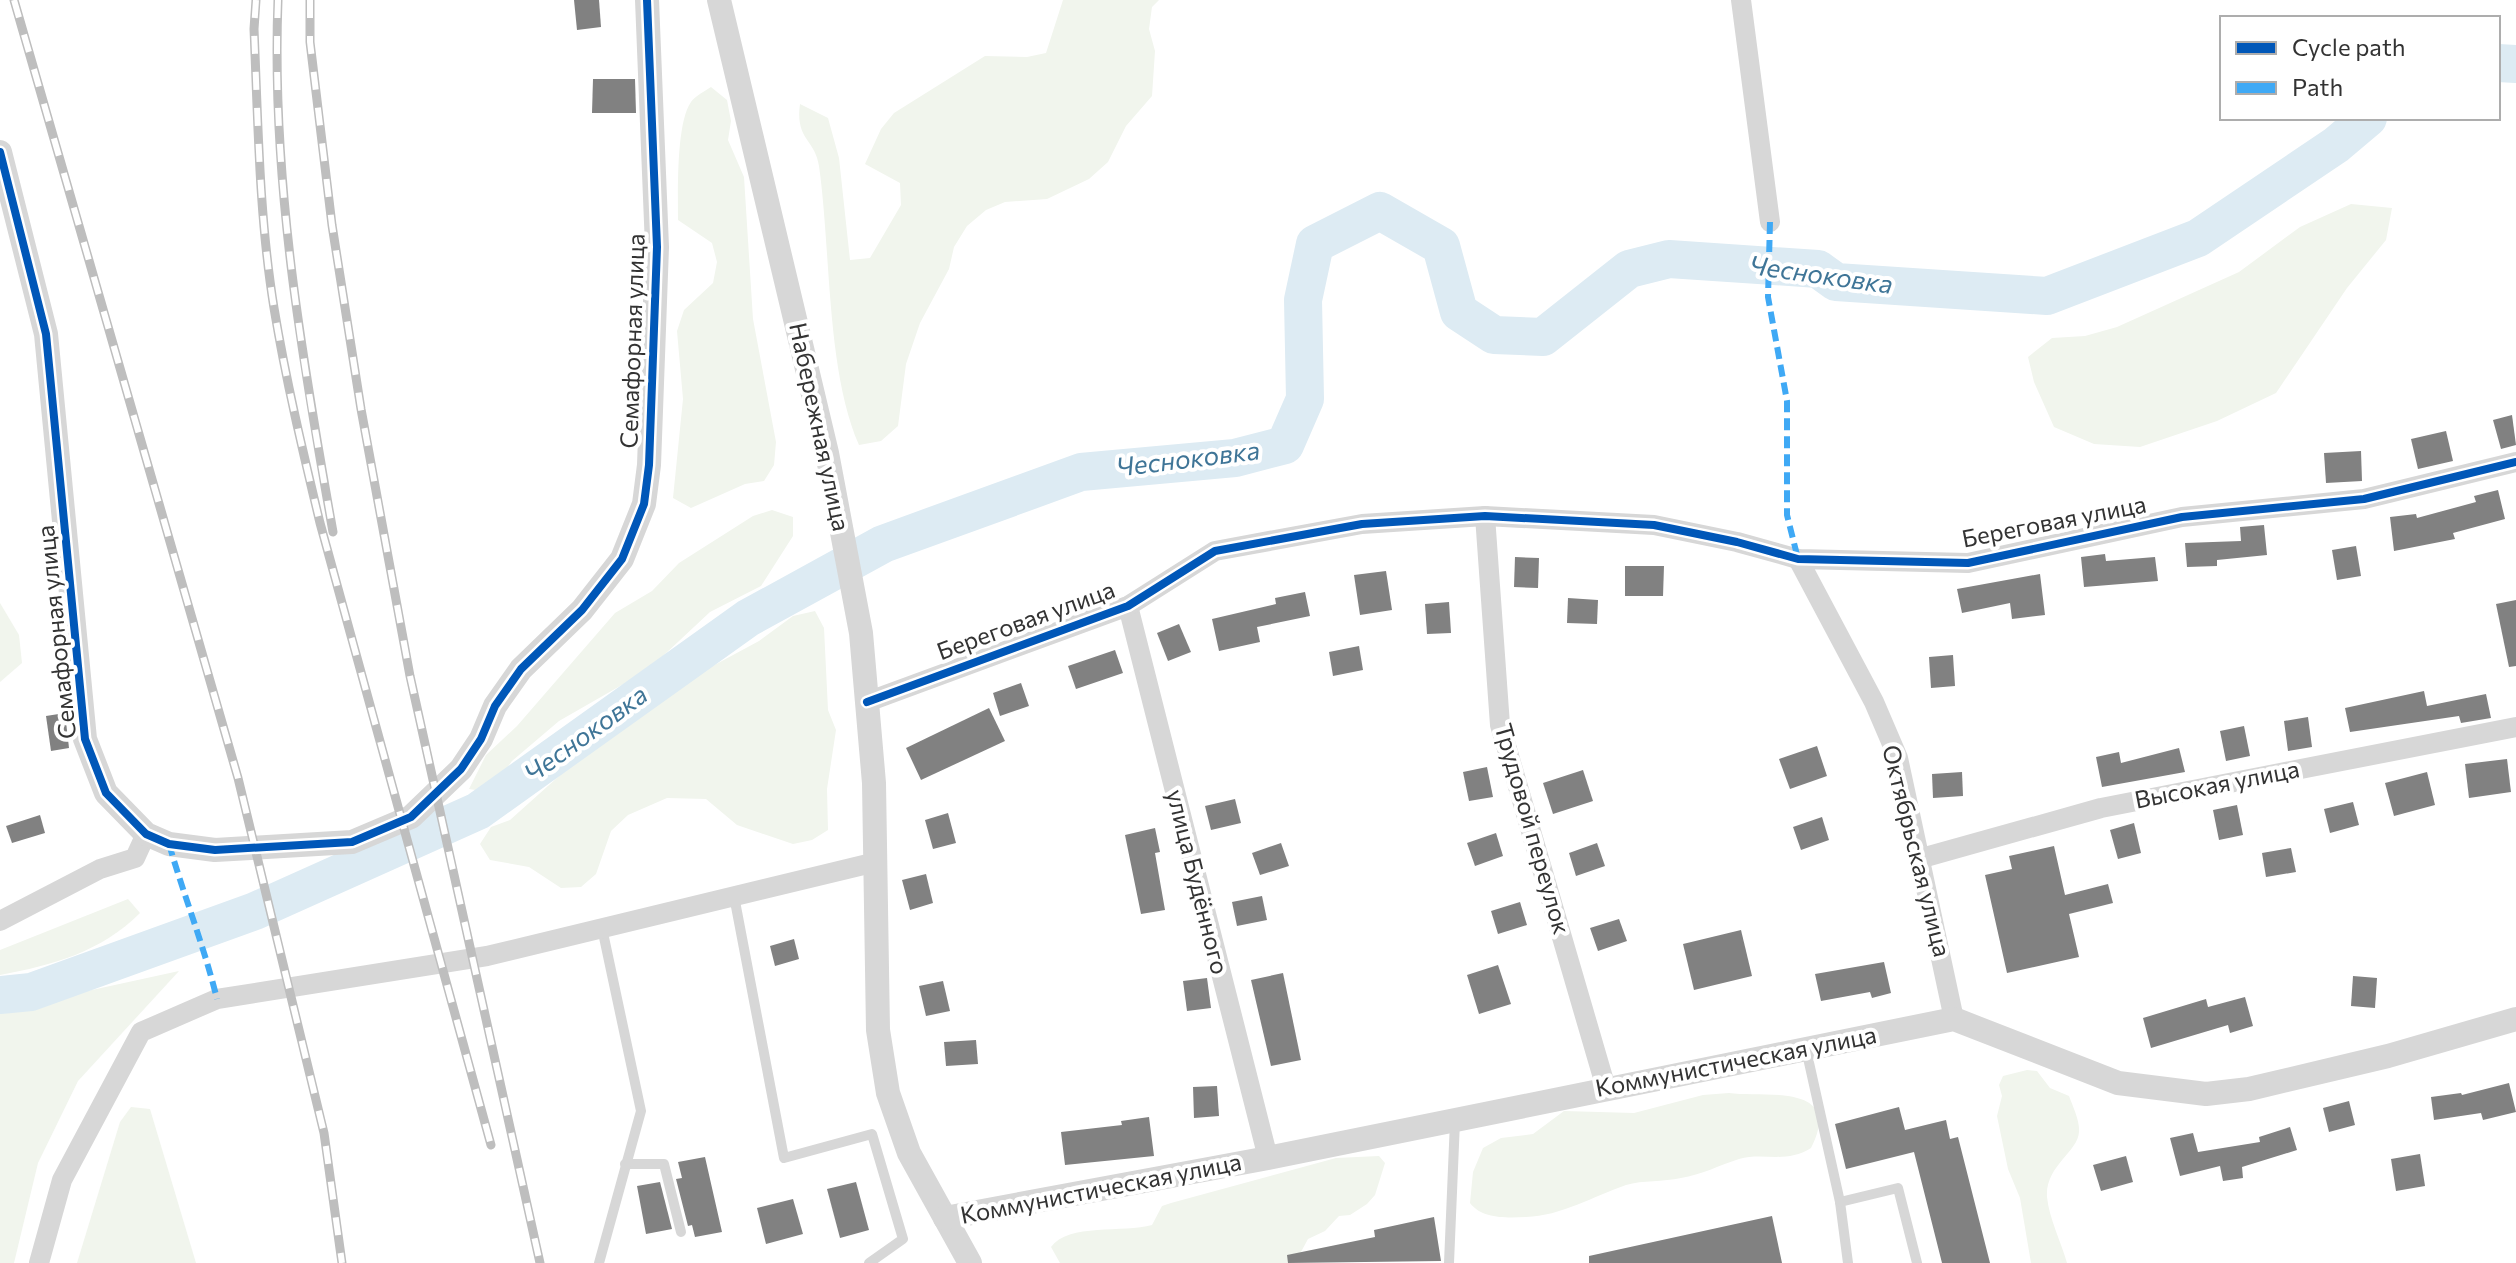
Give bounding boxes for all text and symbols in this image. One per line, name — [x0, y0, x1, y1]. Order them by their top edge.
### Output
legend — [2220, 16, 2500, 120]
text: Cycle path — [2292, 32, 2406, 61]
text: Path — [2292, 72, 2343, 101]
street label: Семафорная улица — [613, 233, 650, 449]
water label: Чесноковка — [1748, 248, 1895, 299]
street label: Набережная улица — [784, 320, 857, 534]
water label: Чесноковка — [1114, 433, 1261, 482]
street label: Береговая улица — [1959, 488, 2148, 553]
street label: Семафорная улица — [30, 524, 81, 741]
street label: Береговая улица — [933, 574, 1118, 665]
water label: Чесноковка — [518, 678, 653, 788]
street label: Трудовой переулок — [1489, 720, 1577, 937]
street label: Октябрьская улица — [1877, 742, 1958, 960]
street label: Высокая улица — [2132, 753, 2302, 814]
street label: улица Будённого — [1161, 786, 1235, 977]
street label: Коммунистическая улица — [1593, 1019, 1879, 1102]
street label: Коммунистическая улица — [958, 1146, 1244, 1229]

